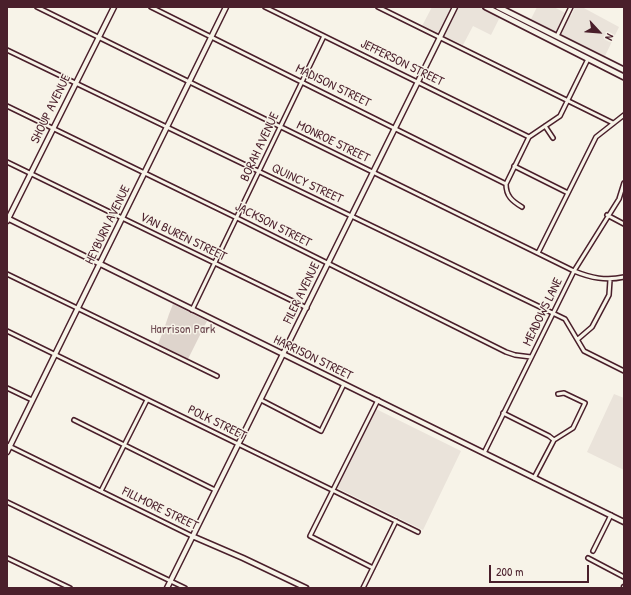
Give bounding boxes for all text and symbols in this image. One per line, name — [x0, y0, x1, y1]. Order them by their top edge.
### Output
north arrow — [579, 12, 619, 52]
text: N — [602, 32, 617, 43]
street label: JEFFERSON STREET — [358, 36, 446, 90]
street label: MADISON STREET — [293, 61, 373, 111]
street label: SHOUP AVENUE — [28, 72, 74, 146]
street label: BORAH AVENUE — [237, 110, 283, 184]
street label: MONROE STREET — [294, 118, 372, 166]
street label: QUINCY STREET — [269, 161, 345, 207]
street label: HEYBURN AVENUE — [82, 183, 134, 267]
street label: JACKSON STREET — [232, 199, 314, 251]
street label: VAN BUREN STREET — [137, 209, 229, 265]
street label: FILER AVENUE — [280, 260, 324, 326]
street label: MEADOWS LANE — [520, 275, 566, 349]
park label: Harrison Park — [151, 322, 215, 338]
street label: HARRISON STREET — [271, 332, 355, 384]
street label: POLK STREET — [185, 402, 249, 444]
street label: FILLMORE STREET — [119, 484, 201, 534]
scale bar — [491, 557, 591, 583]
text: 200 m — [496, 563, 523, 580]

